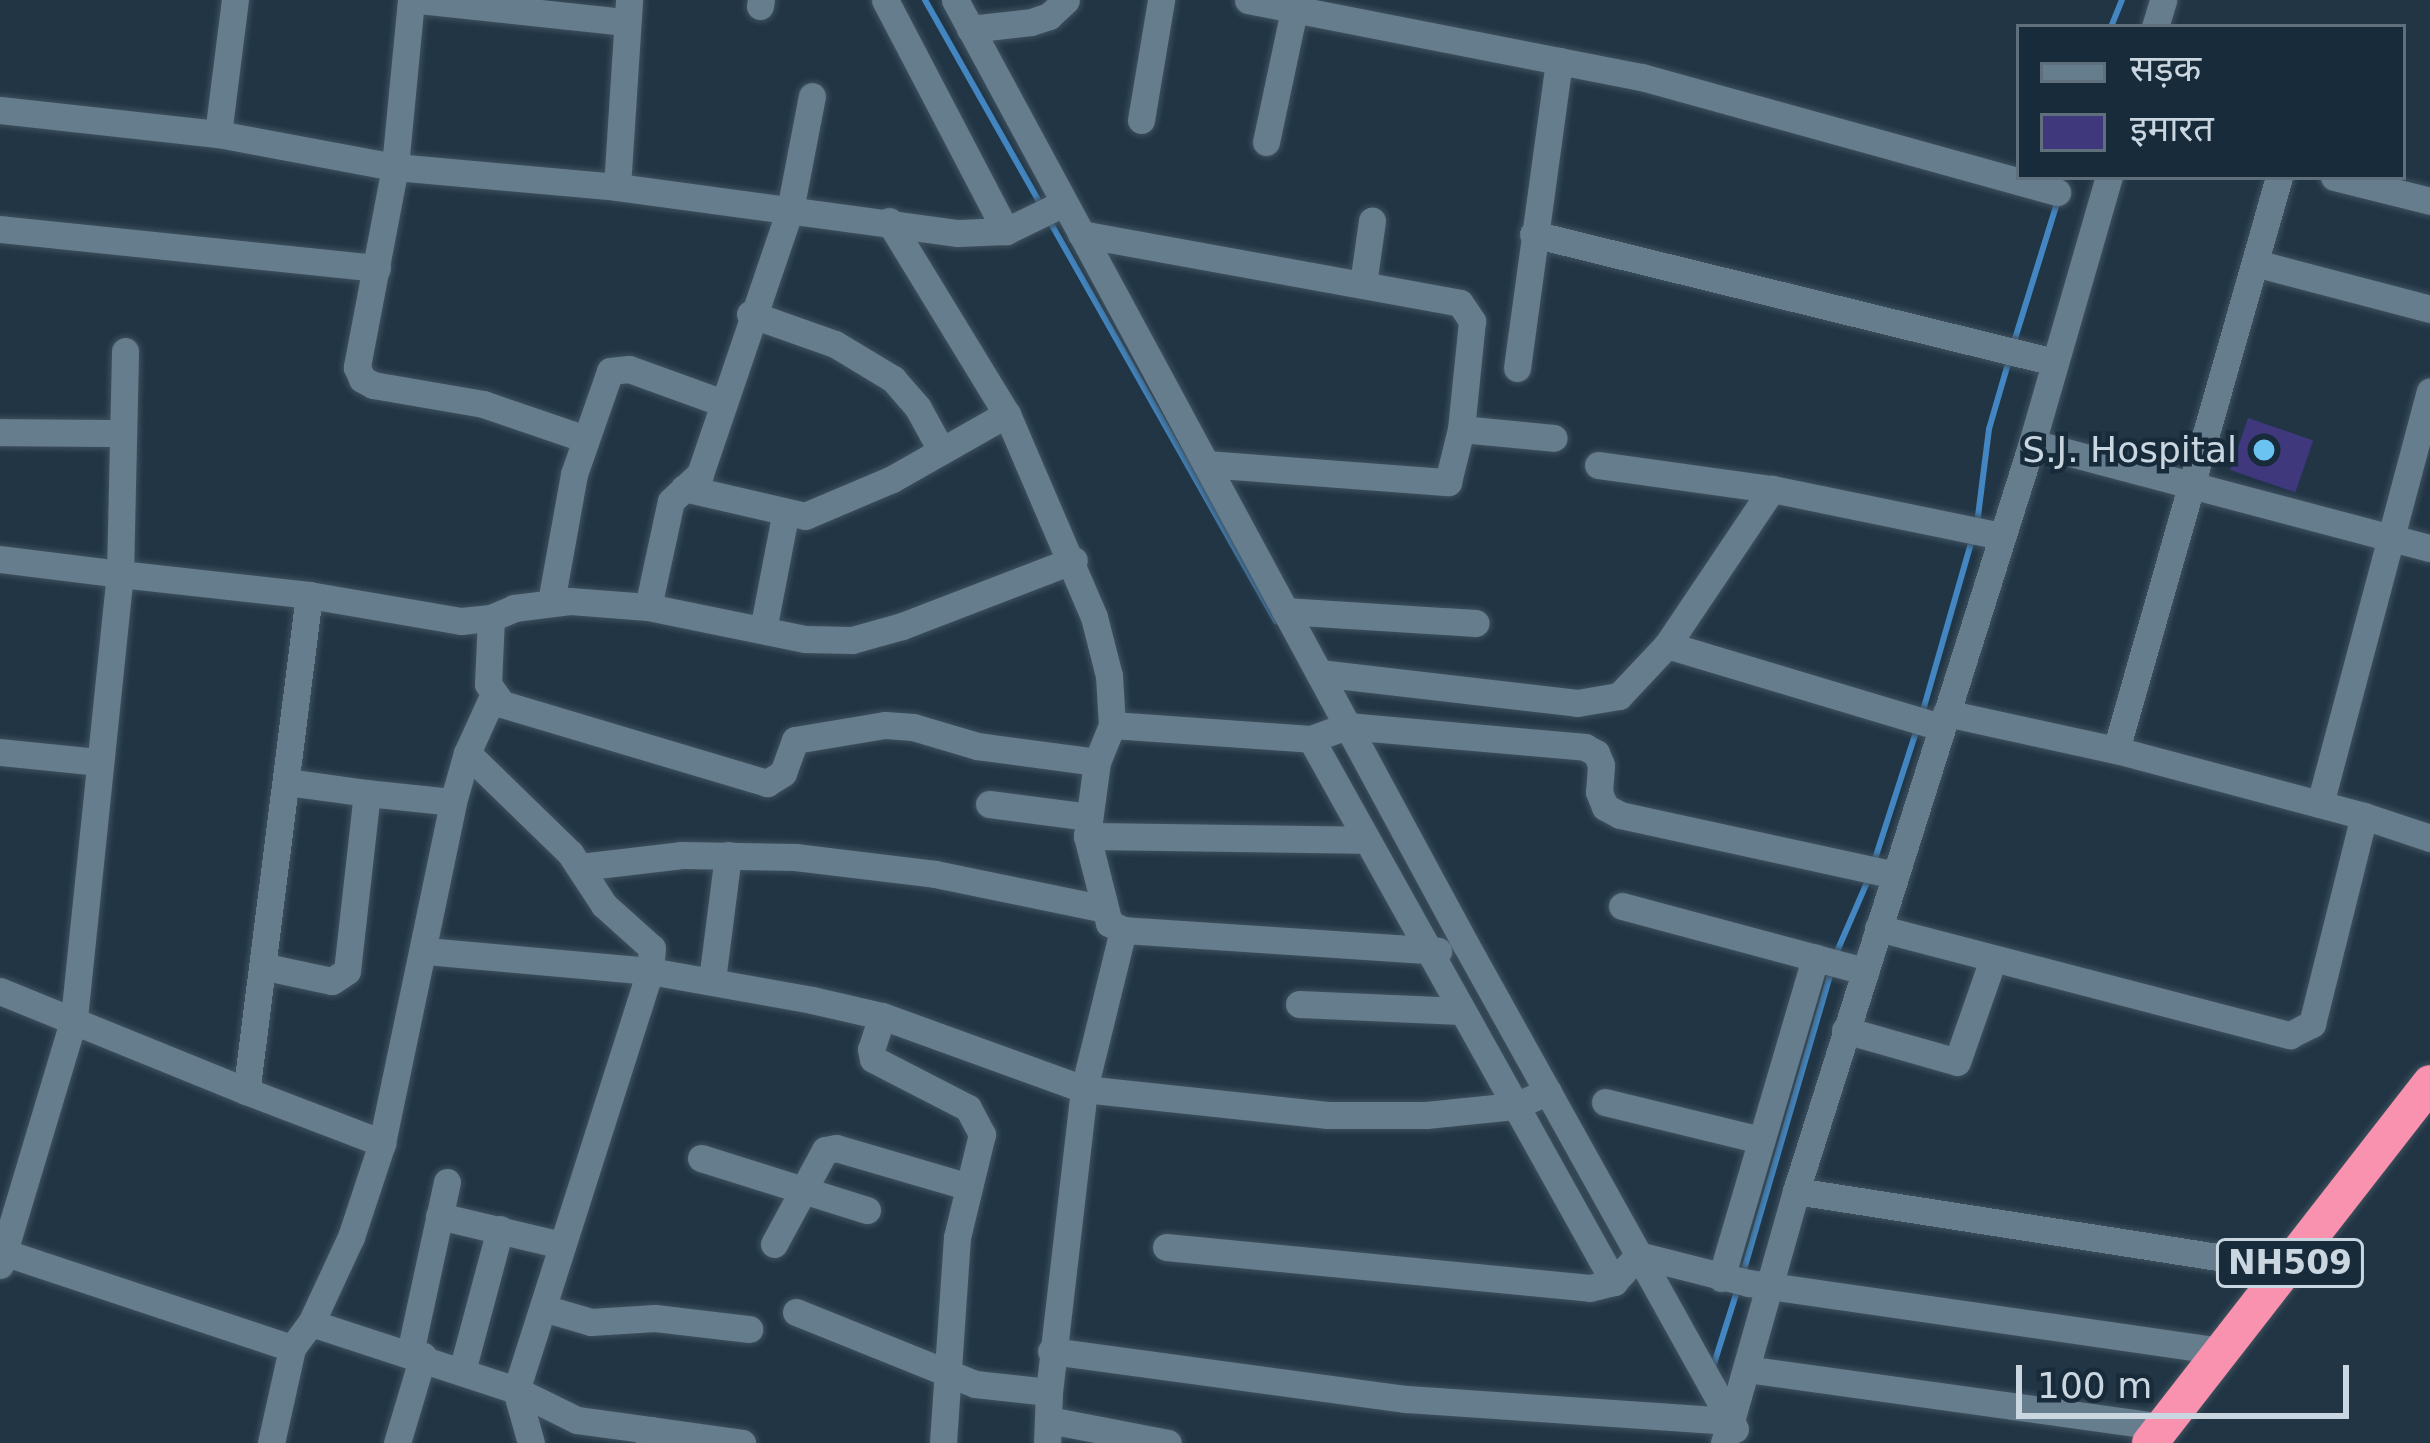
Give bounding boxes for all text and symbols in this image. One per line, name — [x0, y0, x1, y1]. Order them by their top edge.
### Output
legend — [2016, 24, 2406, 180]
text: सड़क — [2130, 48, 2201, 89]
text: इमारत — [2130, 108, 2214, 149]
place label: S.J. Hospital — [2022, 428, 2237, 472]
marker: S.J. Hospital — [2248, 434, 2280, 466]
road number: NH509 — [2215, 1236, 2365, 1290]
scale bar — [2022, 1341, 2355, 1415]
text: 100 m — [2037, 1365, 2152, 1406]

